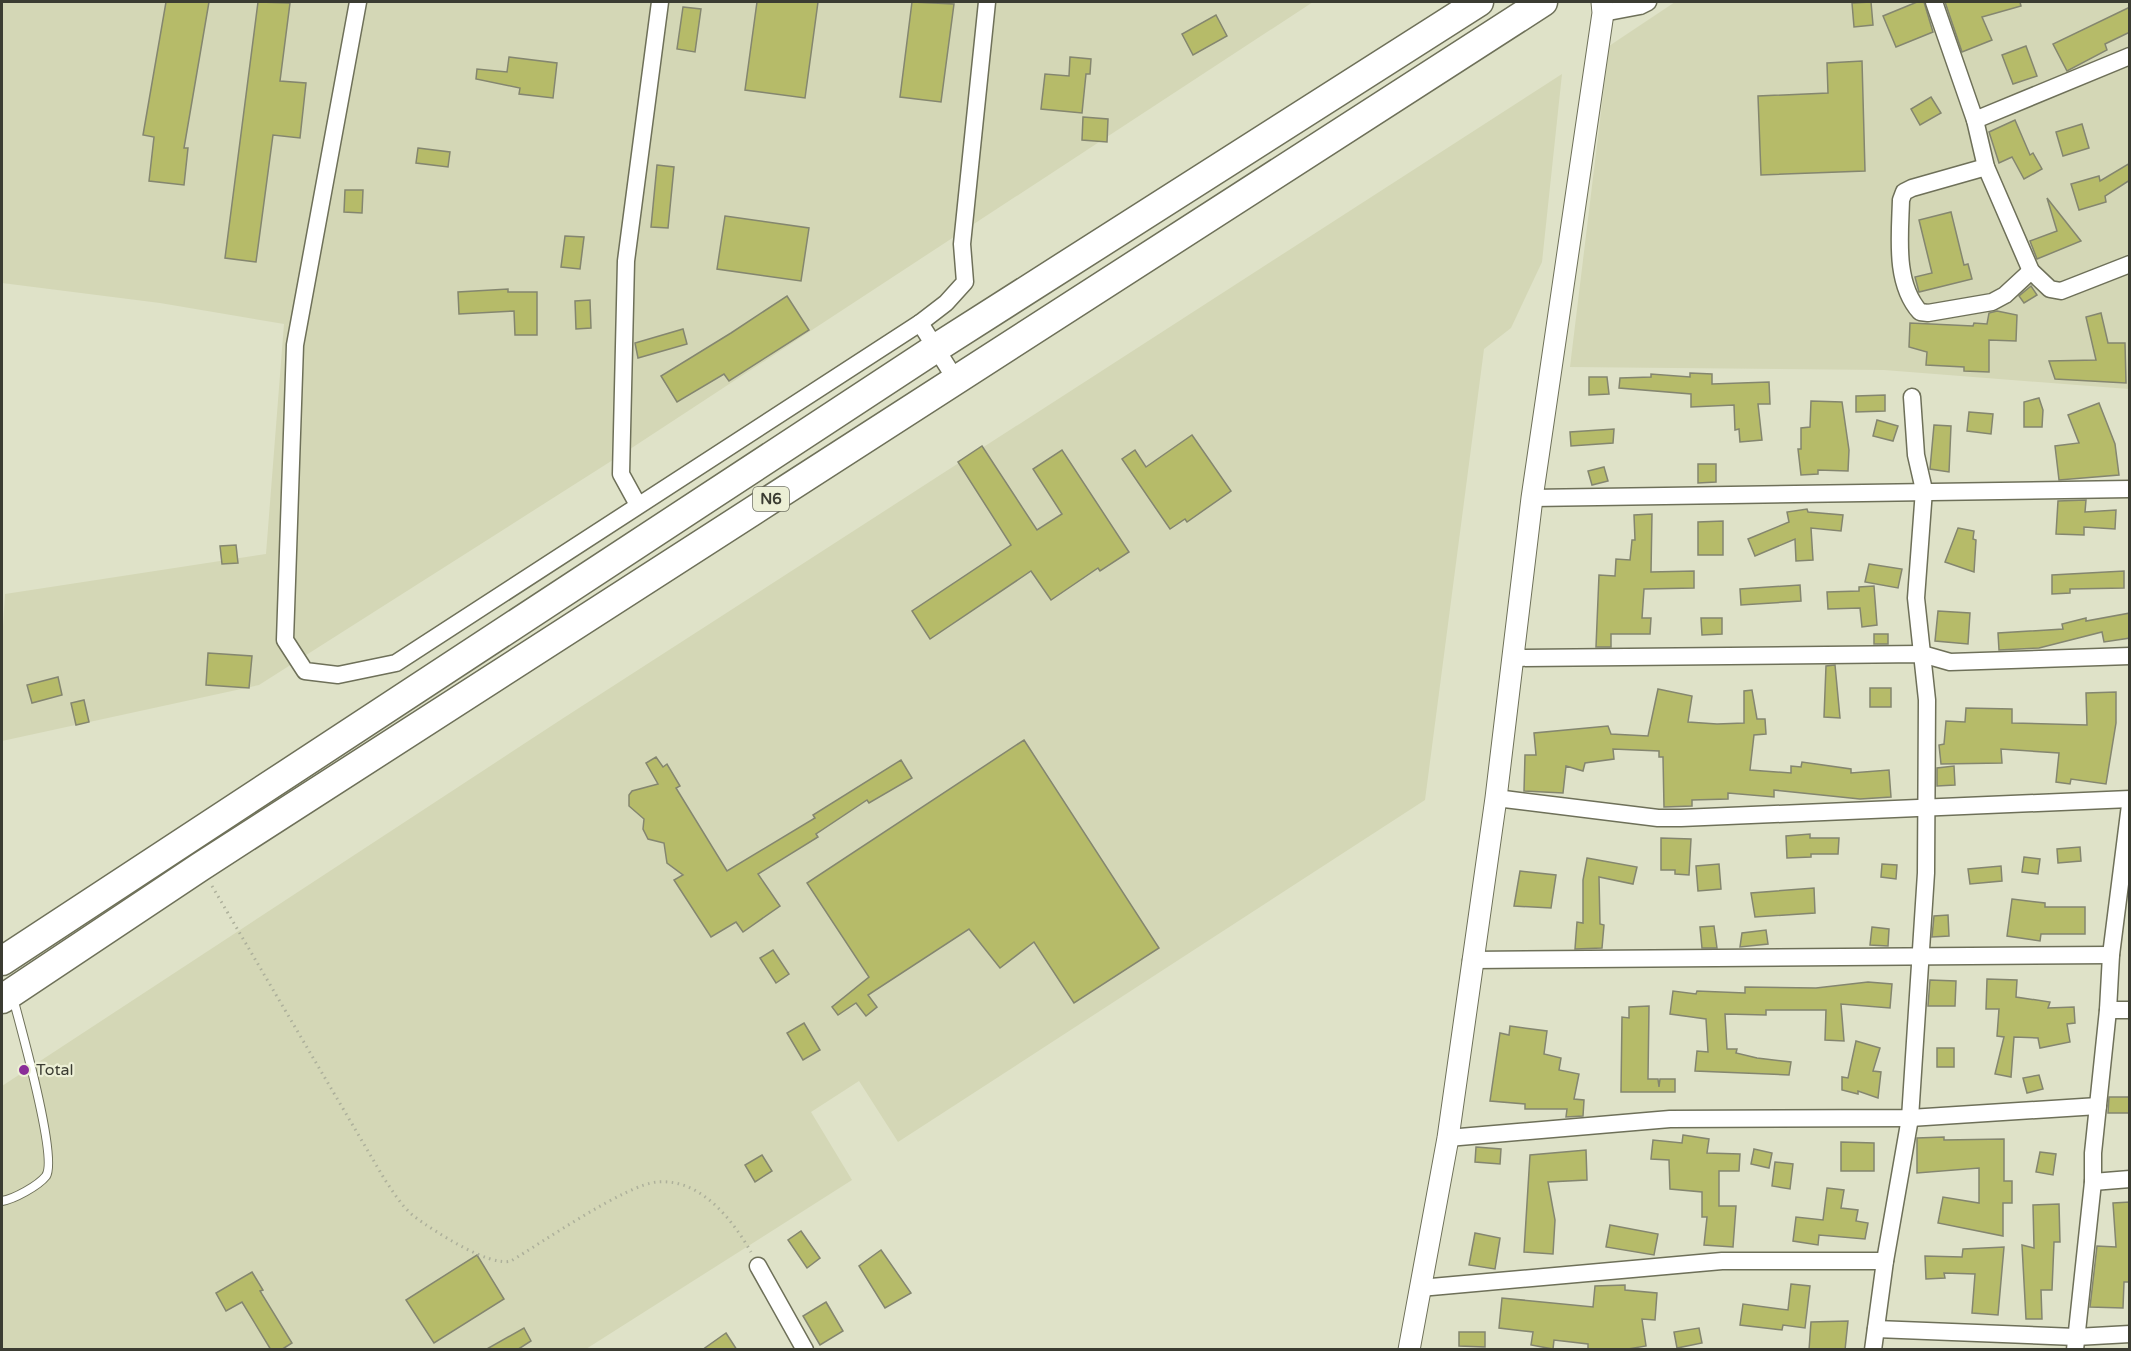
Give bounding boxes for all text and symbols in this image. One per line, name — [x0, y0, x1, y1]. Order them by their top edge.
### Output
road number: N6 — [753, 487, 789, 511]
place label: Total — [36, 1060, 73, 1080]
marker: Total — [17, 1063, 31, 1077]

